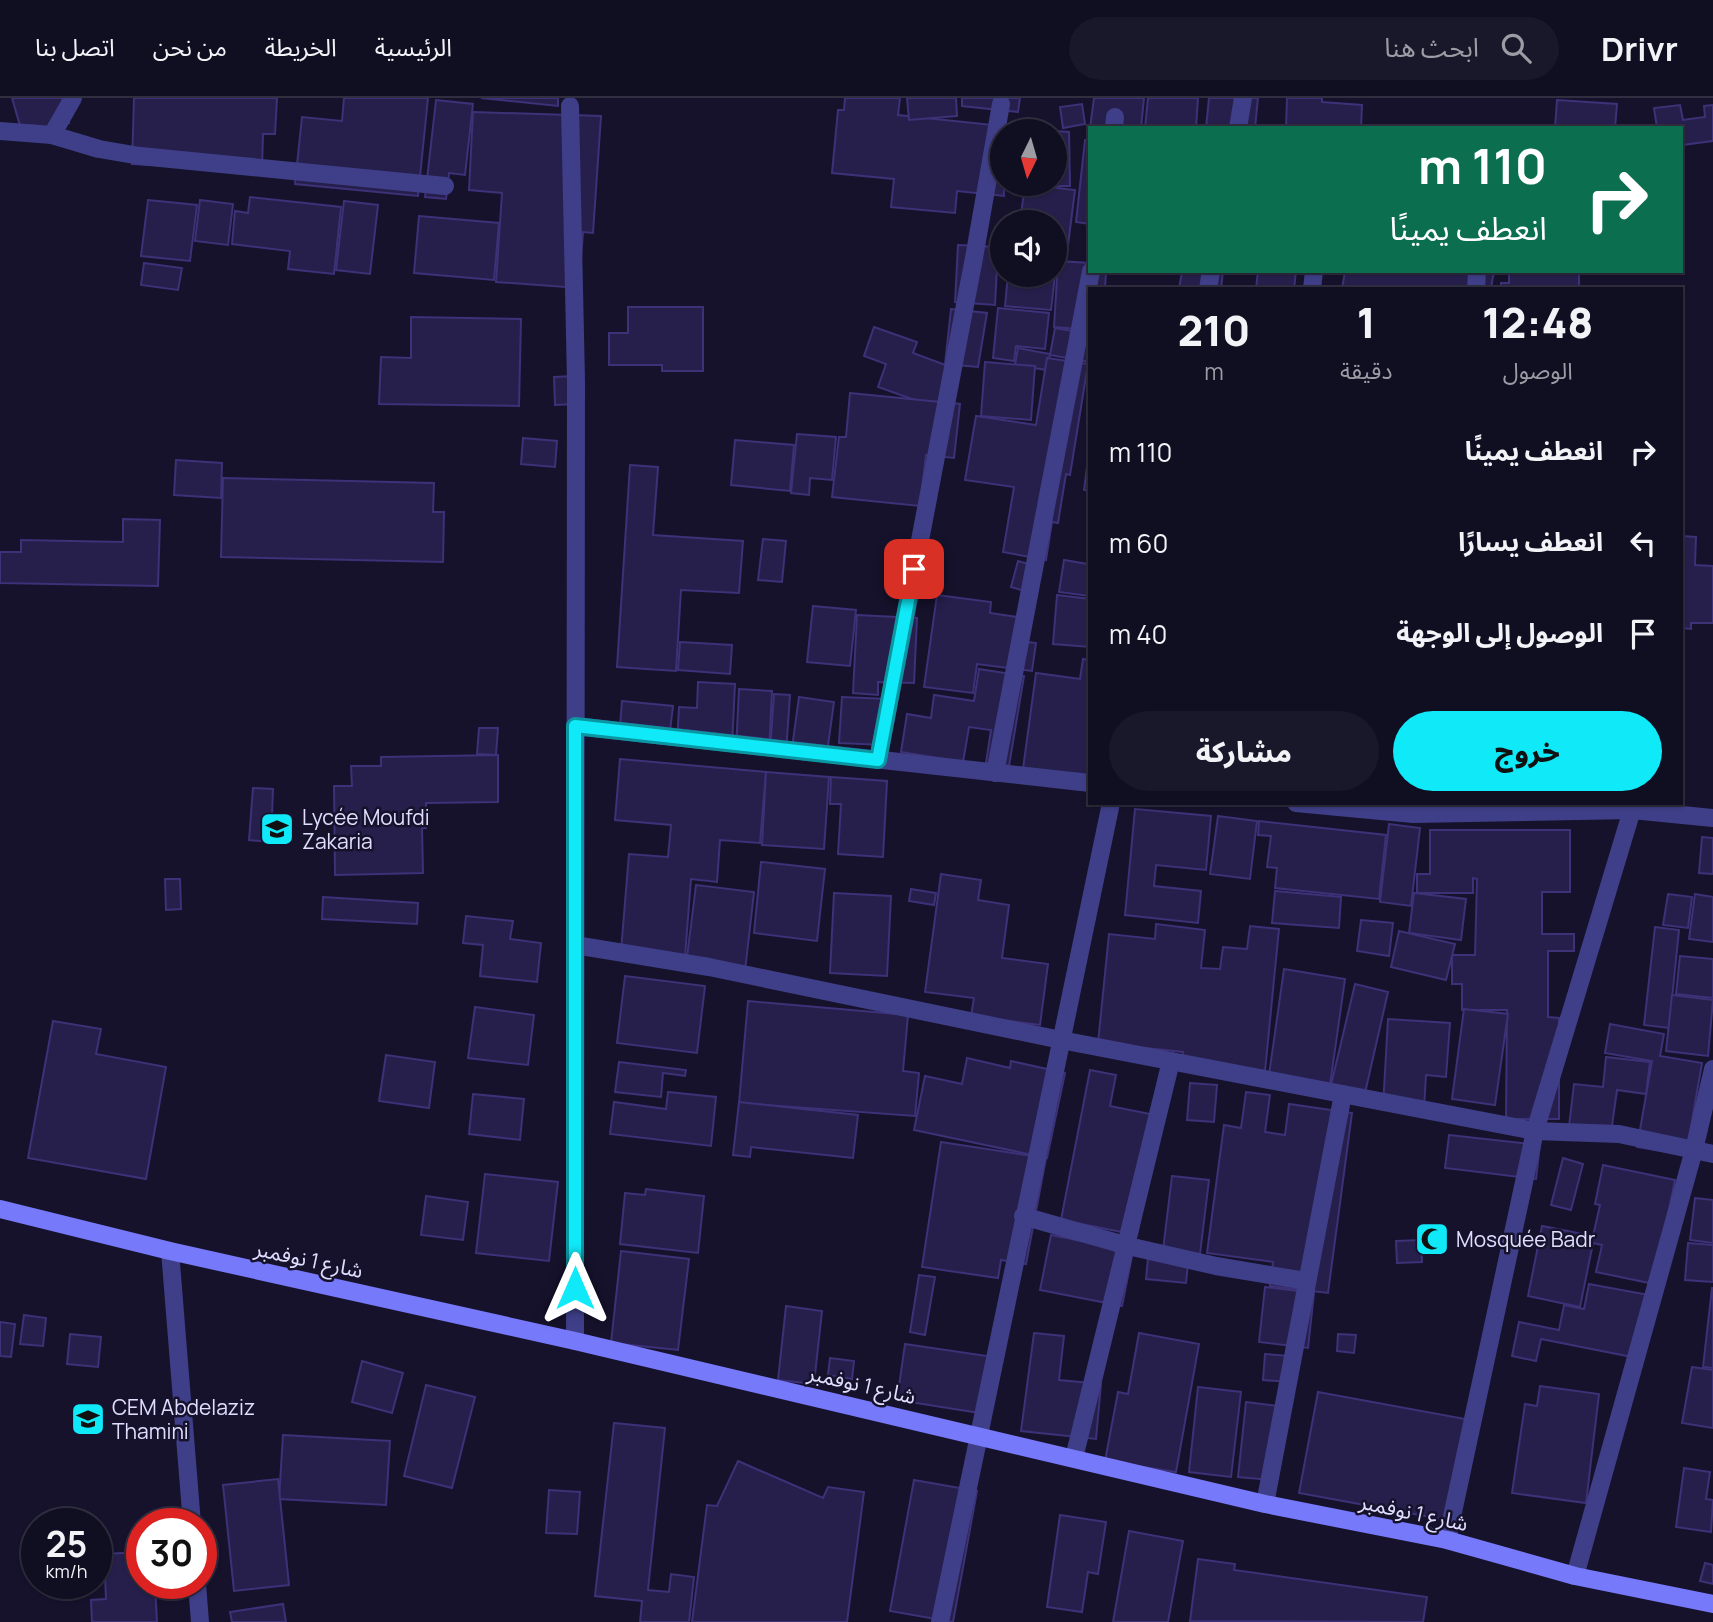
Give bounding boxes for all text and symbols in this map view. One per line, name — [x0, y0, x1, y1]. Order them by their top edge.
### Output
search box — [1069, 17, 1559, 80]
text: Drivr — [1601, 26, 1678, 71]
text: ابحث هنا — [1384, 29, 1479, 65]
icon: search — [1497, 29, 1535, 67]
text: اتصل بنا — [35, 30, 115, 63]
text: من نحن — [153, 30, 227, 63]
text: الخريطة — [265, 30, 337, 63]
text: الرئيسية — [375, 30, 452, 63]
north arrow — [990, 119, 1068, 196]
map controls — [990, 119, 1067, 287]
text: 110 m — [1418, 132, 1547, 199]
icon: right — [1571, 154, 1662, 245]
text: انعطف يمينًا — [1390, 206, 1547, 250]
button: sound — [990, 210, 1067, 287]
text: 1 — [1357, 293, 1376, 351]
text: 12:48 — [1482, 293, 1593, 351]
text: 210 — [1178, 301, 1250, 359]
text: دقيقة — [1340, 354, 1392, 386]
text: الوصول — [1503, 354, 1573, 386]
text: m — [1204, 355, 1224, 387]
text: انعطف يمينًا — [1465, 432, 1603, 468]
icon: right — [1624, 433, 1662, 471]
text: 110 m — [1109, 434, 1172, 470]
text: انعطف يسارًا — [1458, 523, 1603, 559]
icon: left — [1624, 524, 1662, 562]
text: 60 m — [1109, 525, 1168, 561]
pin — [884, 539, 944, 599]
icon: arrive — [895, 550, 933, 588]
text: الوصول إلى الوجهة — [1396, 614, 1603, 650]
icon: arrive — [1624, 615, 1662, 653]
text: 40 m — [1109, 616, 1167, 652]
button: مشاركة — [1109, 711, 1379, 791]
button: خروج — [1393, 711, 1662, 791]
place label: Lycée Moufdi Zakaria — [302, 803, 430, 855]
school or university icon: Lycée Moufdi Zakaria — [258, 810, 296, 848]
mosque icon: Mosquée Badr — [1413, 1220, 1451, 1258]
place label: Mosquée Badr — [1456, 1225, 1596, 1253]
street label: شارع 1 نوفمبر — [251, 1234, 366, 1286]
position arrow — [538, 1251, 612, 1325]
street label: شارع 1 نوفمبر — [804, 1358, 919, 1412]
place label: CEM Abdelaziz Thamini — [112, 1393, 255, 1445]
school or university icon: CEM Abdelaziz Thamini — [69, 1400, 107, 1438]
street label: شارع 1 نوفمبر — [1356, 1487, 1471, 1539]
speed limit sign: 30 — [126, 1508, 217, 1599]
text: 25 — [46, 1520, 87, 1568]
text: km/h — [46, 1559, 87, 1583]

